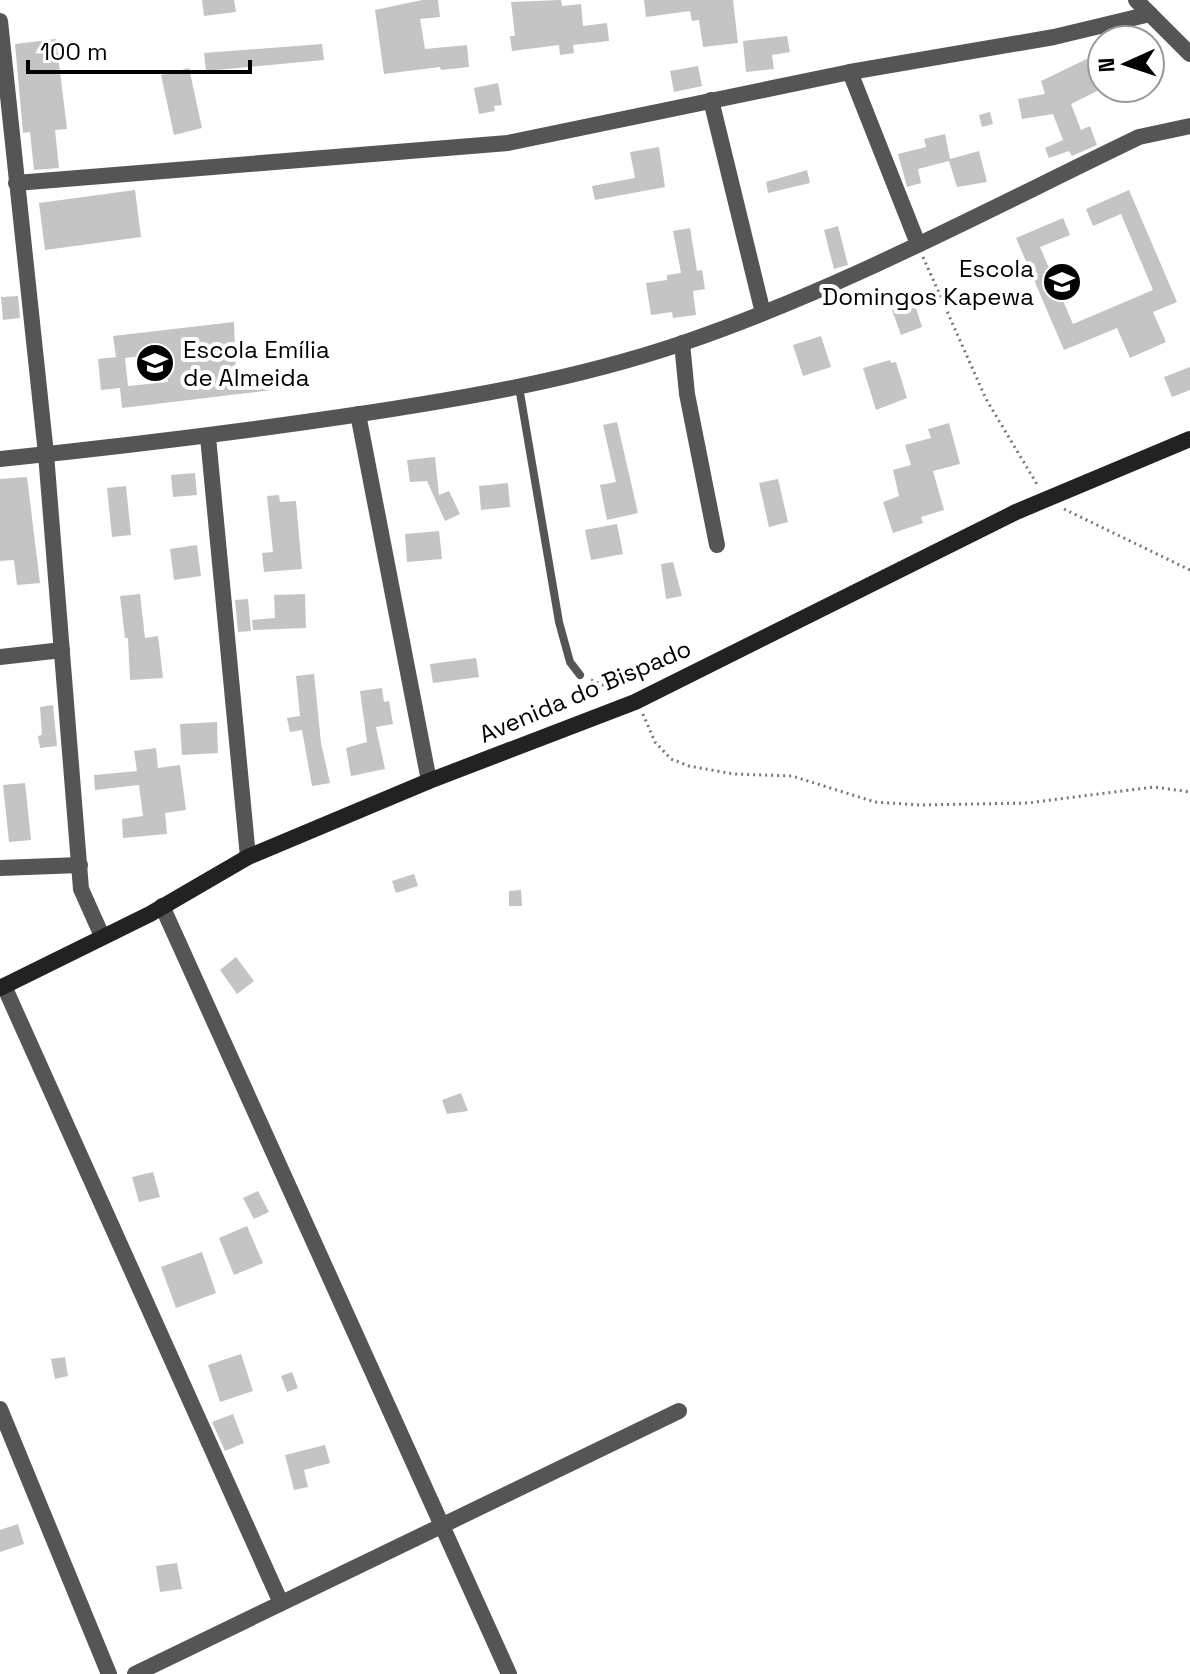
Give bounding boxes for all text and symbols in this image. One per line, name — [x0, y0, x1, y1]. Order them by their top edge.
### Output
scale bar — [28, 24, 250, 74]
north arrow — [1086, 24, 1166, 104]
text: 100 m — [40, 36, 108, 67]
text: N — [1092, 57, 1120, 73]
place label: Escola Domingos Kapewa — [822, 253, 1034, 312]
school or university icon: Escola Domingos Kapewa — [1041, 261, 1083, 303]
place label: Escola Emília de Almeida — [183, 334, 330, 393]
school or university icon: Escola Emília de Almeida — [134, 342, 176, 384]
street label: Avenida do Bispado — [474, 632, 696, 750]

